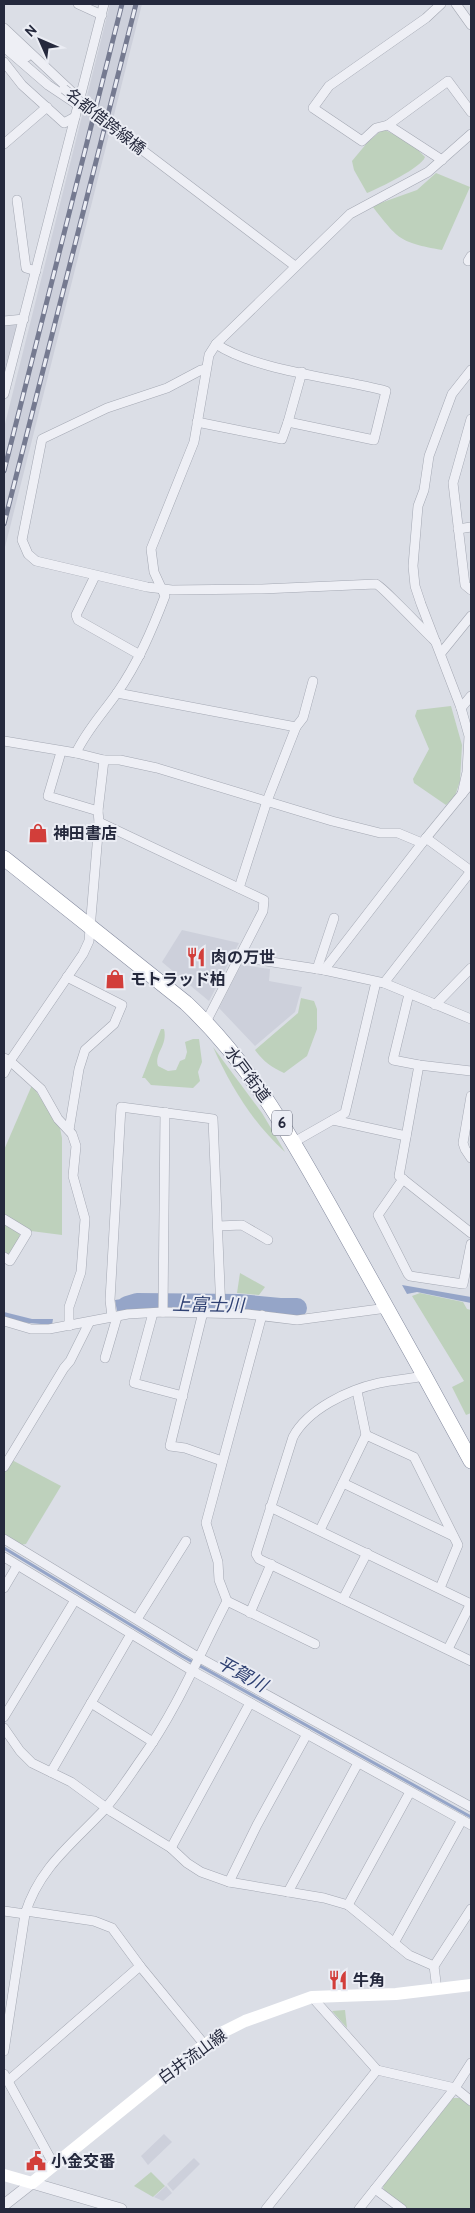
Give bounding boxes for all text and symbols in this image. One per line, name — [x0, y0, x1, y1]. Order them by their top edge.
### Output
north arrow — [15, 15, 65, 65]
text: N — [21, 21, 41, 41]
street label: 名都借跨線橋 — [62, 84, 149, 158]
shop icon: 神田書店 — [27, 822, 49, 844]
place label: 神田書店 — [53, 824, 117, 843]
restaurant icon: 肉の万世 — [185, 946, 207, 968]
place label: 肉の万世 — [211, 948, 275, 967]
shop icon: モトラッド柏 — [104, 968, 126, 990]
place label: モトラッド柏 — [130, 970, 226, 989]
street label: 水戸街道 — [221, 1043, 274, 1106]
road number: 6 — [272, 1110, 292, 1136]
water label: 上富士川 — [172, 1293, 246, 1317]
water label: 平賀川 — [213, 1651, 273, 1698]
restaurant icon: 牛角 — [327, 1969, 349, 1991]
place label: 牛角 — [353, 1971, 385, 1990]
street label: 白井流山線 — [154, 2025, 230, 2088]
public building icon: 小金交番 — [25, 2150, 47, 2172]
place label: 小金交番 — [51, 2152, 115, 2171]

